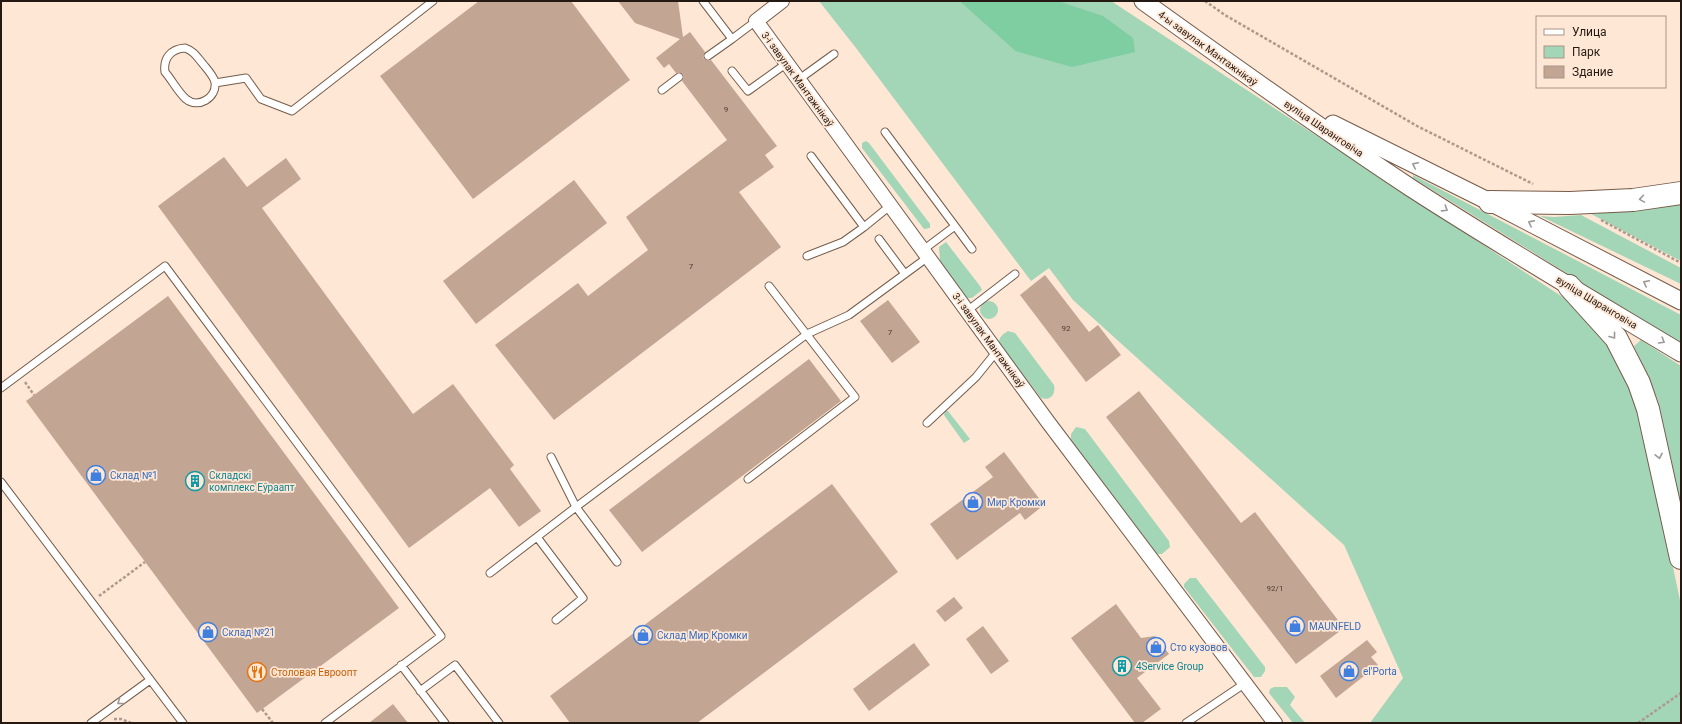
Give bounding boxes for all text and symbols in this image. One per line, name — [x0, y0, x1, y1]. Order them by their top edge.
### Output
street label: 4-ы завулак Мантажнікаў — [1156, 9, 1260, 88]
legend — [1536, 16, 1666, 88]
text: Улица — [1572, 25, 1607, 39]
street label: 3-і завулак Мантажнікаў — [759, 30, 836, 129]
text: Парк — [1572, 45, 1601, 59]
text: Здание — [1572, 65, 1613, 79]
street label: вуліца Шаранговіча — [1282, 98, 1365, 159]
house number: 9 — [724, 105, 728, 114]
one-way arrow — [1412, 162, 1419, 170]
one-way arrow — [1639, 194, 1646, 203]
one-way arrow — [1441, 204, 1448, 211]
one-way arrow — [1528, 220, 1535, 228]
house number: 7 — [689, 262, 694, 271]
street label: вуліца Шаранговіча — [1554, 274, 1639, 331]
one-way arrow — [1643, 280, 1651, 288]
street label: 3-і завулак Мантажнікаў — [950, 291, 1027, 390]
house number: 92 — [1062, 324, 1071, 333]
house number: 7 — [888, 328, 893, 337]
one-way arrow — [1609, 331, 1616, 338]
one-way arrow — [1658, 337, 1665, 344]
one-way arrow — [1654, 453, 1662, 459]
shop icon: Склад №1 — [85, 464, 107, 486]
place label: Склад №1 — [110, 470, 158, 481]
building icon: Складскі комплекс Еўраапт — [184, 470, 206, 492]
place label: Складскі комплекс Еўраапт — [209, 470, 295, 493]
shop icon: Мир Кромки — [962, 491, 984, 513]
place label: Мир Кромки — [987, 497, 1046, 508]
house number: 92/1 — [1267, 584, 1283, 593]
shop icon: MAUNFELD — [1284, 615, 1306, 637]
shop icon: Склад №21 — [197, 621, 219, 643]
place label: MAUNFELD — [1309, 621, 1361, 632]
shop icon: Склад Мир Кромки — [632, 624, 654, 646]
place label: Склад №21 — [222, 627, 275, 638]
place label: Склад Мир Кромки — [657, 630, 748, 641]
shop icon: Сто кузовов — [1145, 636, 1167, 658]
place label: Сто кузовов — [1170, 642, 1228, 653]
building icon: 4Service Group — [1111, 655, 1133, 677]
shop icon: el'Porta — [1338, 660, 1360, 682]
restaurant icon: Столовая Евроопт — [246, 661, 268, 683]
place label: 4Service Group — [1136, 661, 1204, 672]
place label: el'Porta — [1363, 666, 1397, 677]
place label: Столовая Евроопт — [271, 667, 358, 678]
one-way arrow — [118, 697, 125, 704]

